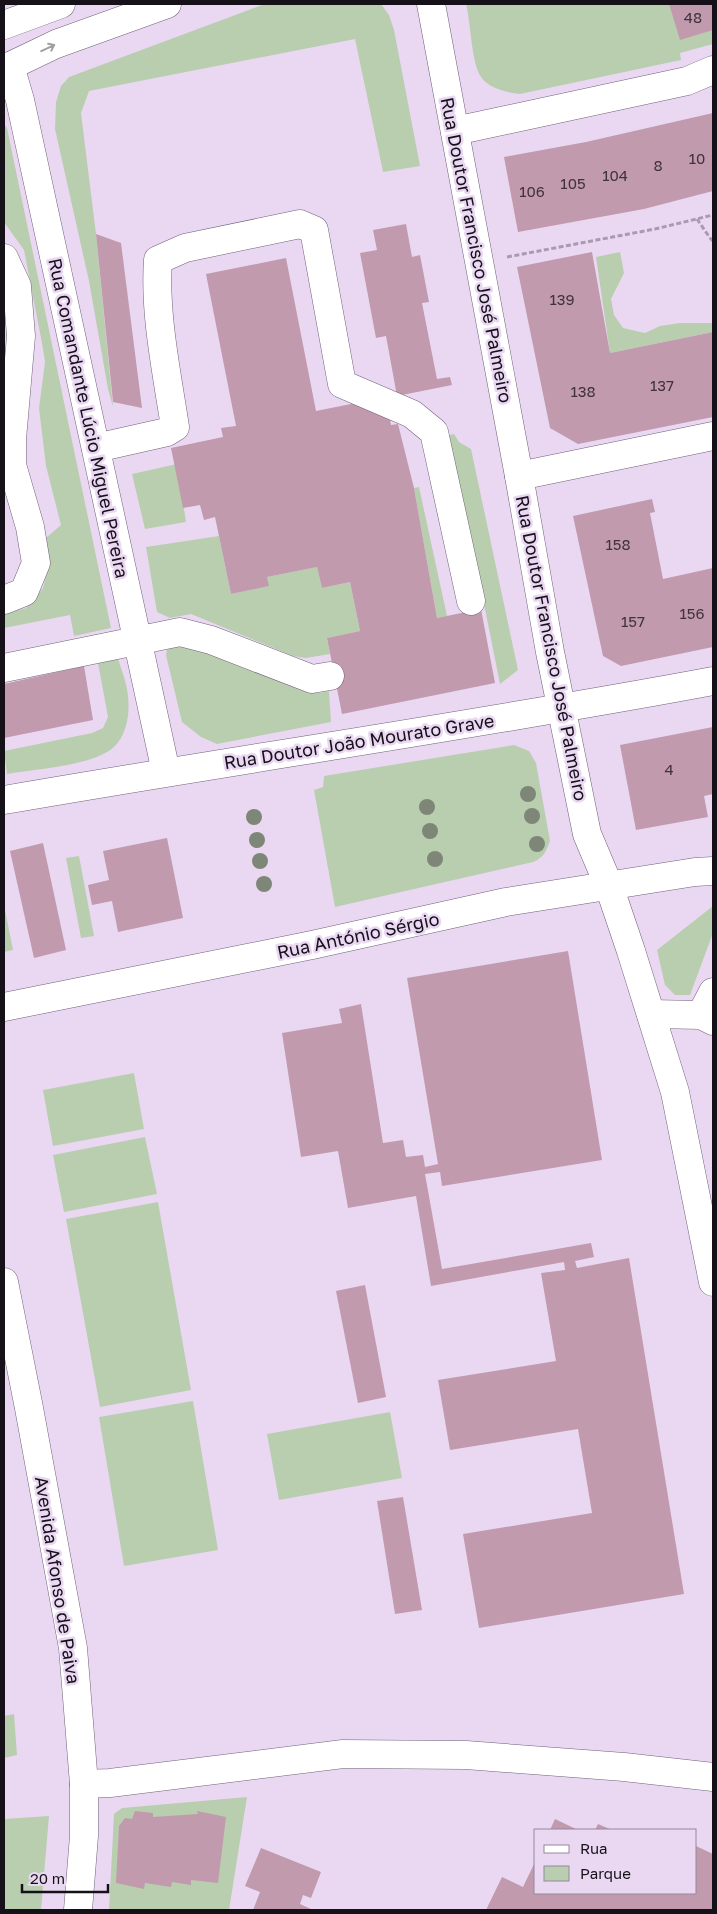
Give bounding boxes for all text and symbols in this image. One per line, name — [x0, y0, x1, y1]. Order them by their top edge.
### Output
house number: 48 — [684, 8, 702, 26]
one-way arrow — [40, 43, 55, 52]
street label: Rua Doutor Francisco José Palmeiro — [437, 95, 517, 405]
house number: 10 — [689, 149, 705, 167]
house number: 8 — [653, 156, 663, 174]
house number: 104 — [602, 166, 628, 184]
house number: 105 — [560, 174, 586, 192]
house number: 106 — [519, 182, 545, 200]
street label: Rua Comandante Lúcio Miguel Pereira — [44, 256, 134, 580]
house number: 139 — [549, 290, 575, 308]
house number: 137 — [650, 376, 674, 394]
house number: 138 — [570, 382, 596, 400]
street label: Rua Doutor Francisco José Palmeiro — [512, 493, 592, 803]
house number: 158 — [605, 535, 631, 553]
house number: 156 — [679, 604, 705, 622]
house number: 157 — [621, 612, 645, 630]
street label: Rua Doutor João Mourato Grave — [222, 709, 496, 773]
house number: 4 — [664, 760, 674, 778]
street label: Rua António Sérgio — [275, 907, 441, 963]
street label: Avenida Afonso de Paiva — [31, 1475, 85, 1685]
legend — [534, 1829, 697, 1894]
text: Rua — [580, 1839, 607, 1857]
scale bar — [22, 1862, 109, 1894]
text: Parque — [580, 1864, 631, 1882]
text: 20 m — [30, 1869, 65, 1887]

